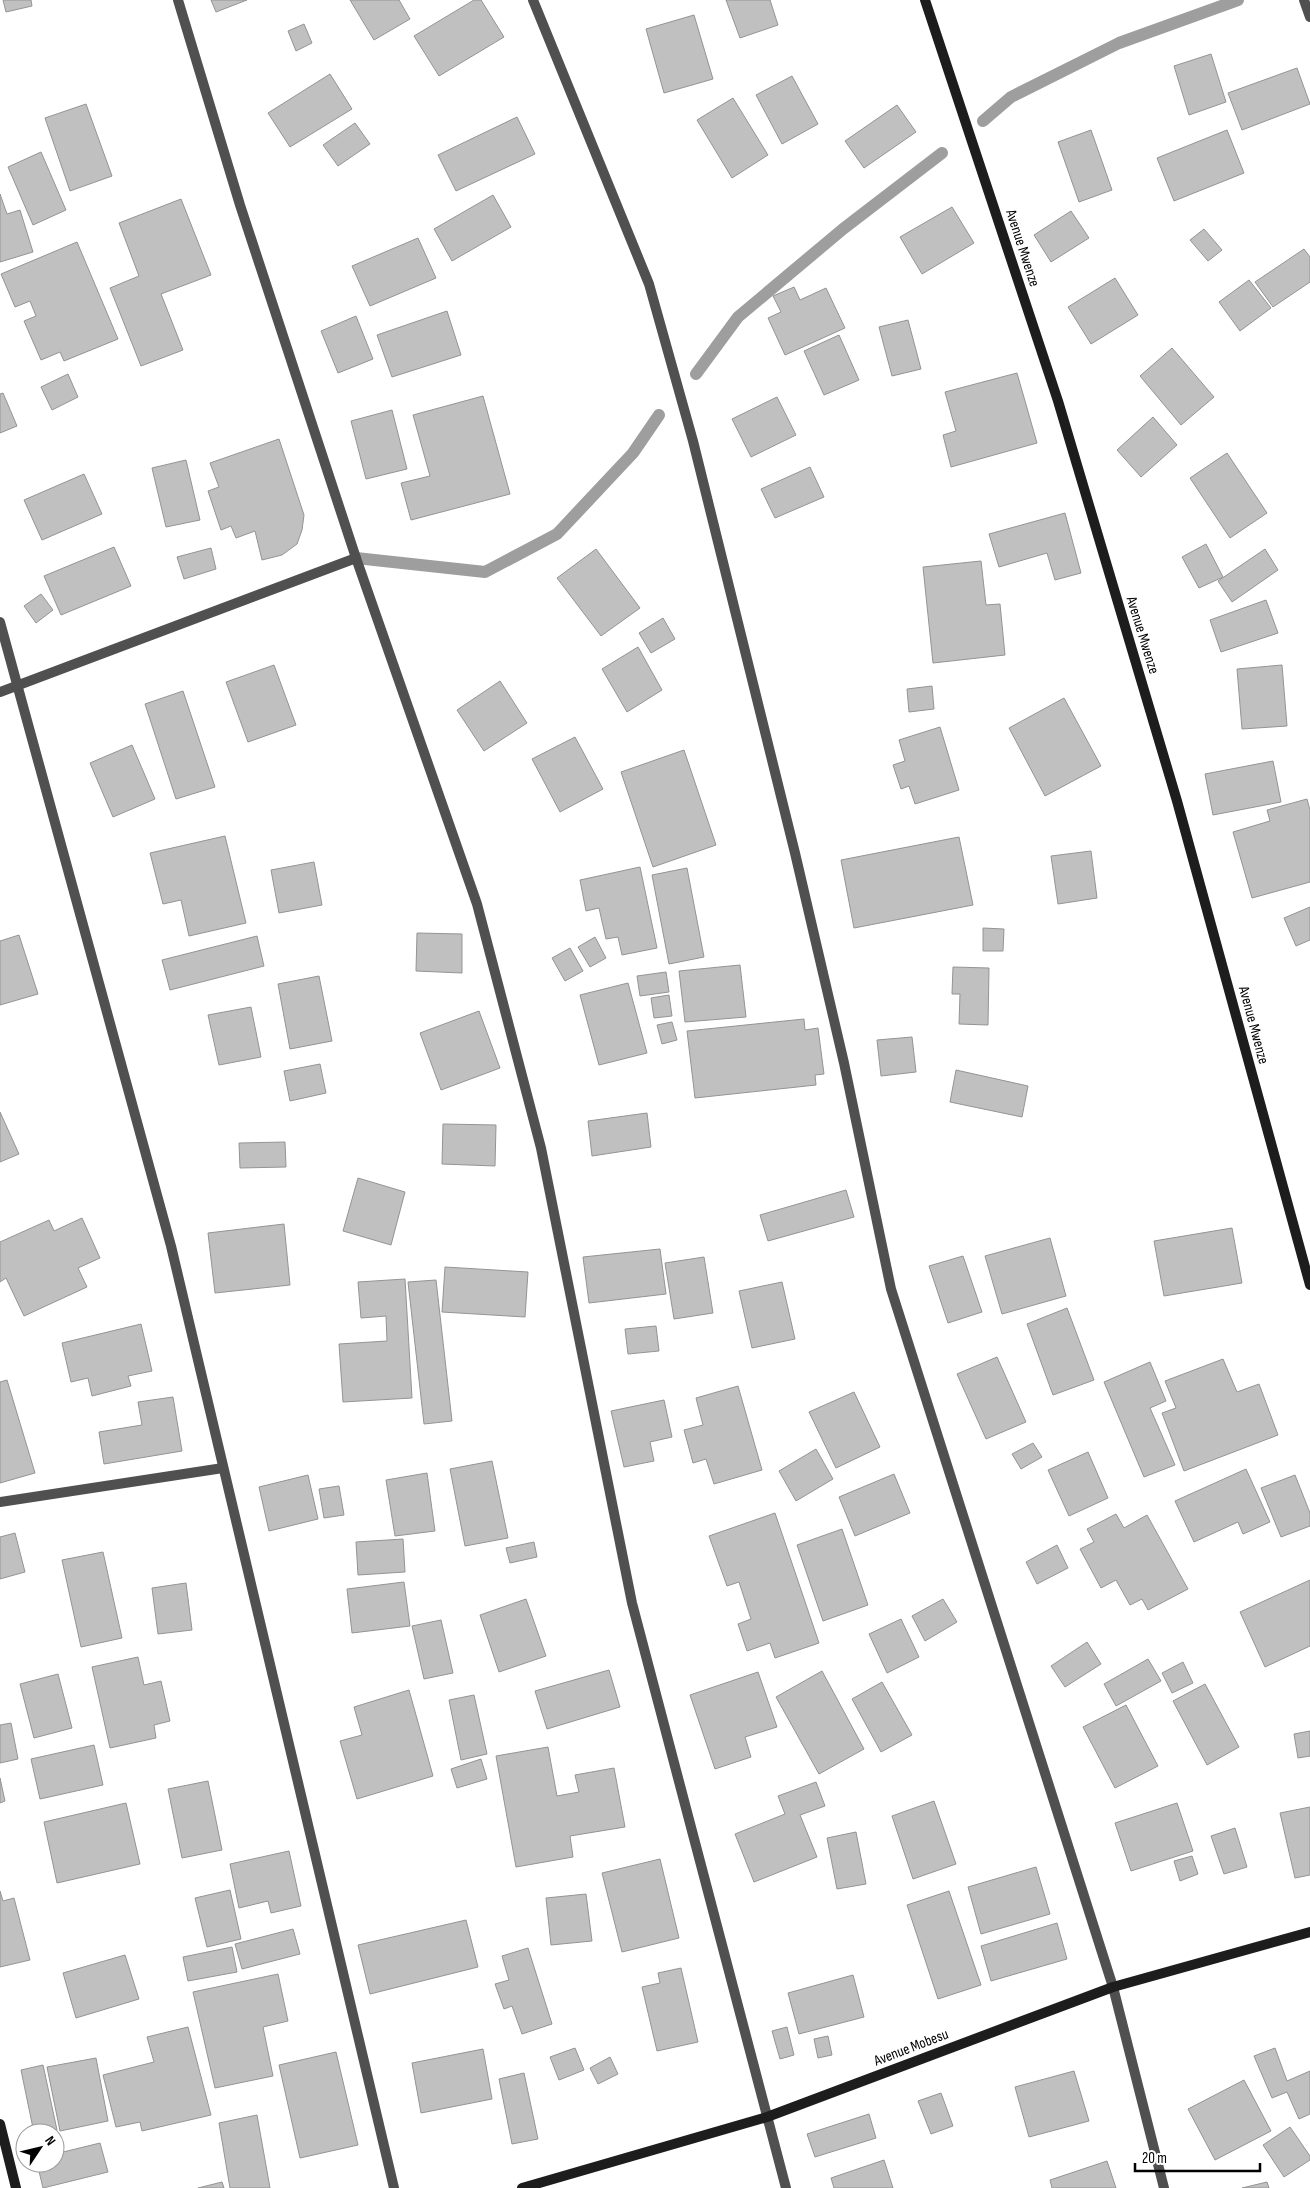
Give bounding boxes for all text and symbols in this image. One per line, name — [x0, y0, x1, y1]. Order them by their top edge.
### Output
street label: Avenue Mwenze — [1001, 206, 1044, 289]
street label: Avenue Mwenze — [1121, 593, 1163, 676]
street label: Avenue Mwenze — [1234, 983, 1273, 1066]
street label: Avenue Mobesu — [870, 2025, 951, 2071]
north arrow — [15, 2123, 65, 2173]
text: N — [41, 2133, 59, 2149]
scale bar — [1135, 2140, 1260, 2172]
text: 20 m — [1142, 2149, 1167, 2168]

